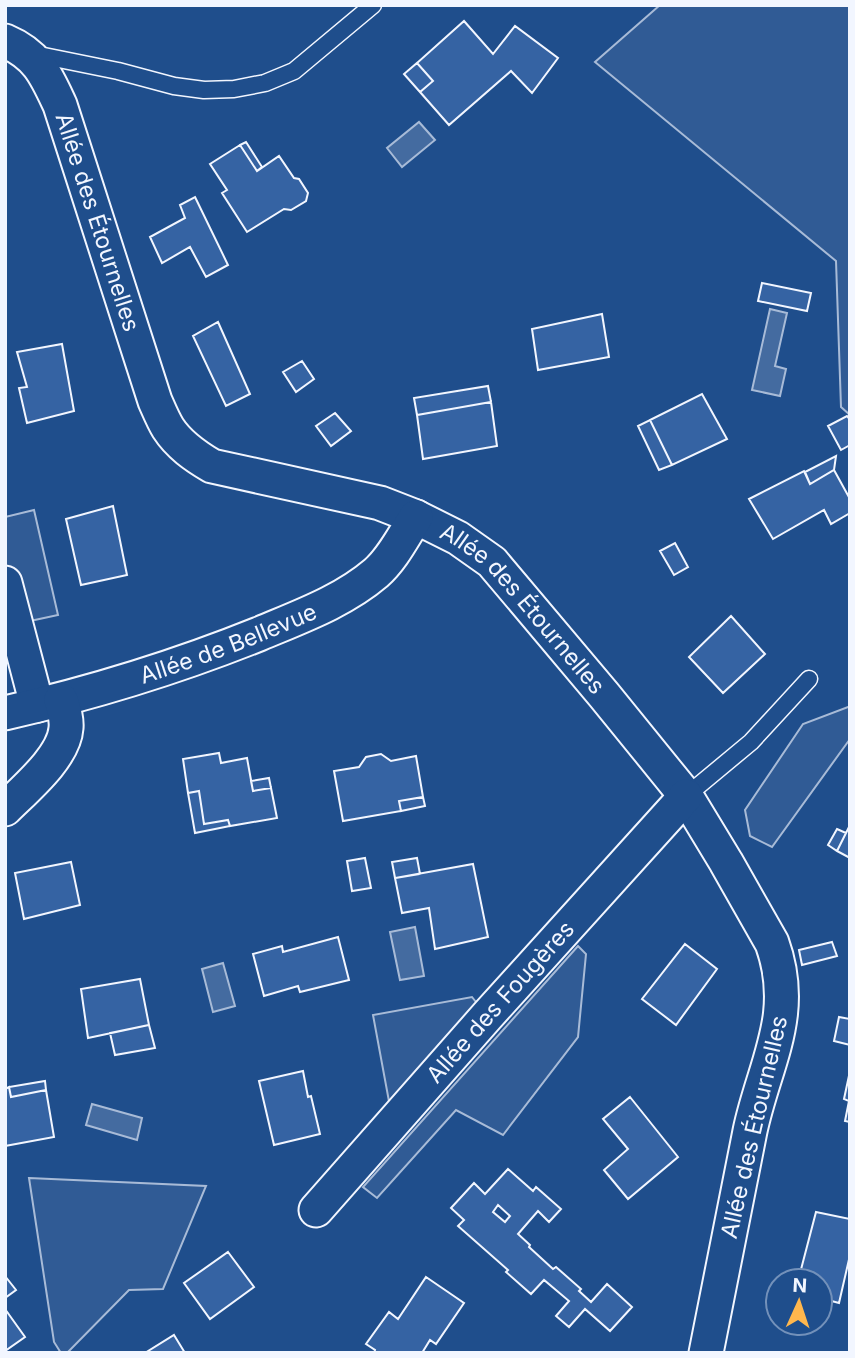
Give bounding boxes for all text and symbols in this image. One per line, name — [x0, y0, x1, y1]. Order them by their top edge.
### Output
street label: Allée des Étournelles — [49, 109, 146, 335]
street label: Allée des Étournelles — [436, 517, 611, 700]
street label: Allée de Bellevue — [136, 597, 321, 690]
street label: Allée des Fougères — [421, 915, 580, 1089]
street label: Allée des Étournelles — [715, 1013, 793, 1241]
north arrow — [764, 1267, 834, 1337]
text: N — [792, 1274, 808, 1297]

